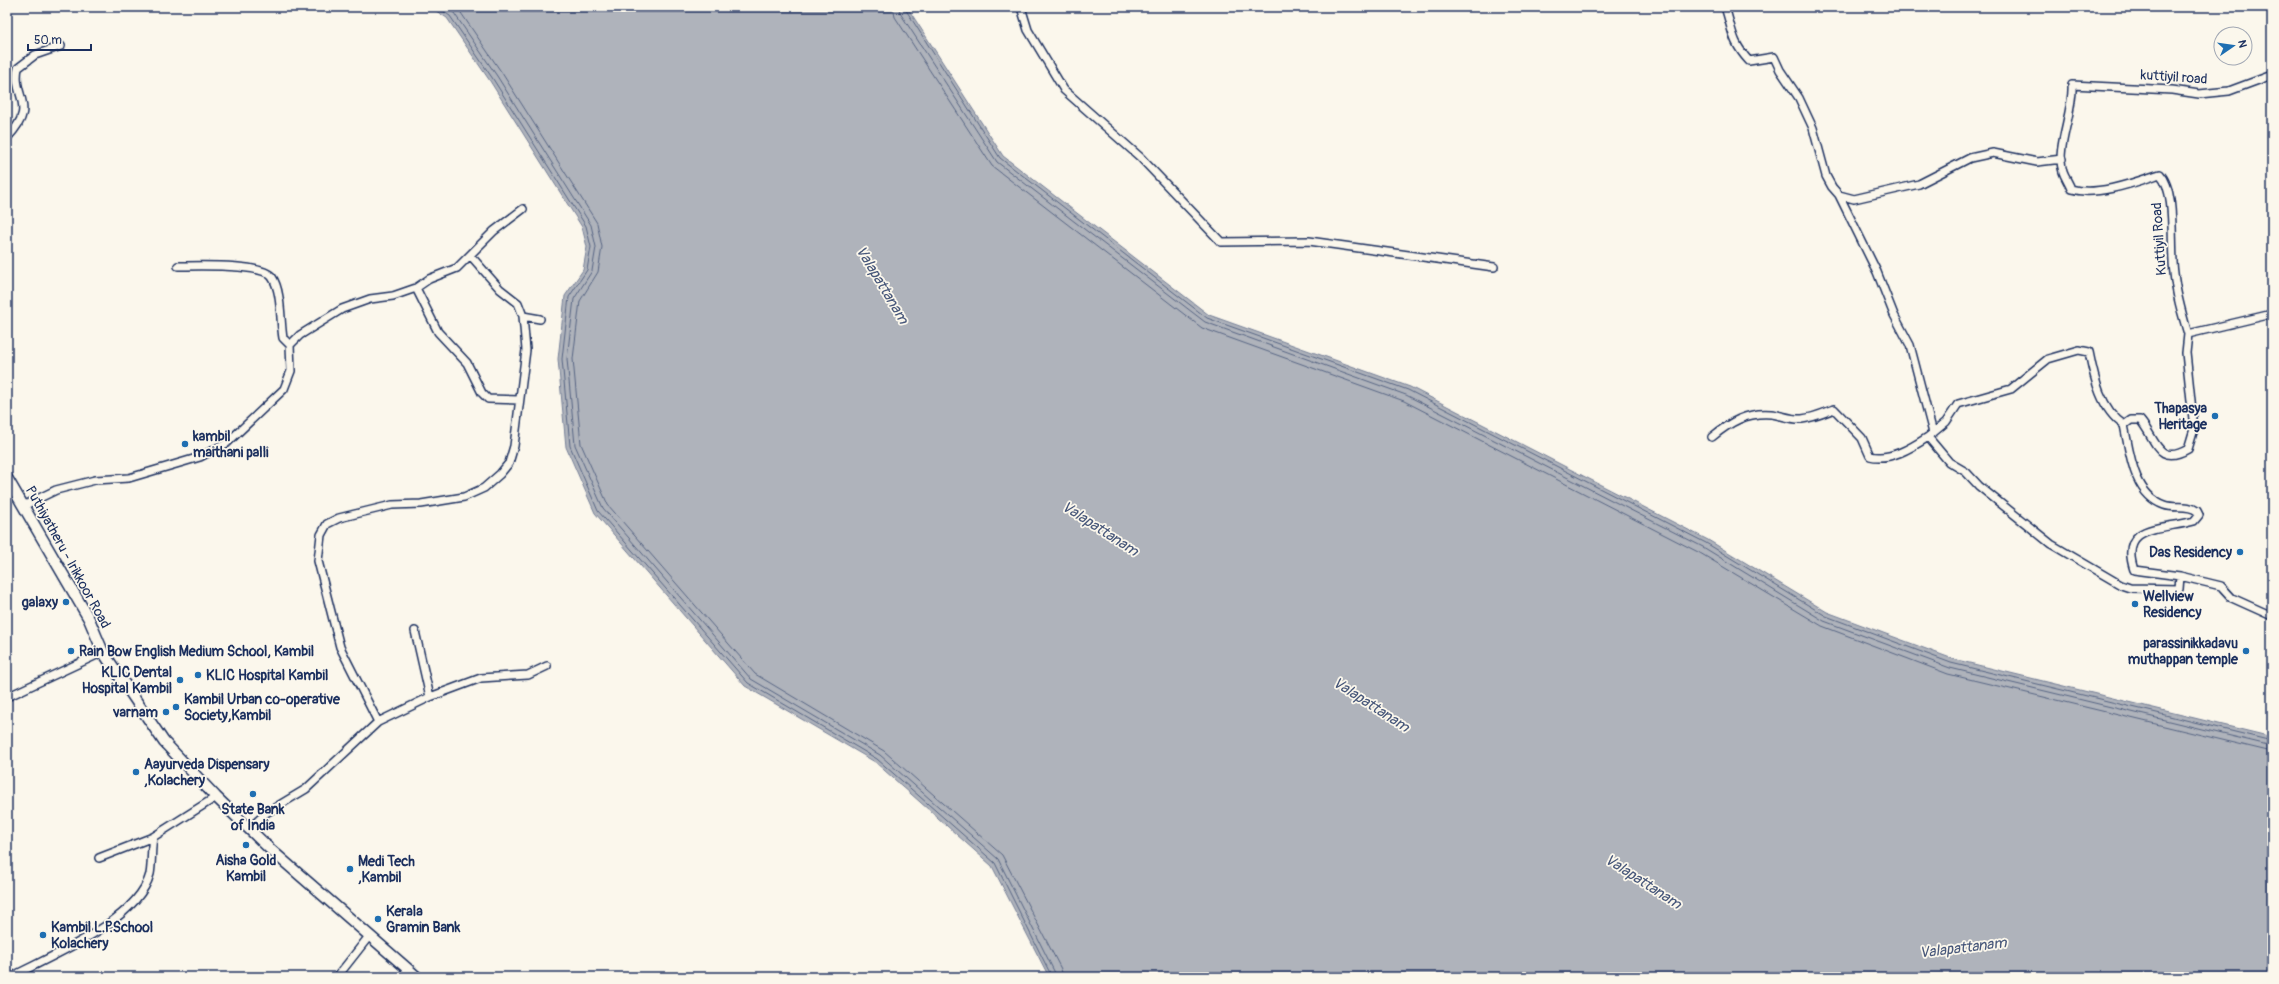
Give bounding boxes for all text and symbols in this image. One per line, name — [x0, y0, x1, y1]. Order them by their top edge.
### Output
scale bar — [28, 26, 91, 52]
north arrow — [2213, 26, 2253, 66]
text: 50 m — [34, 33, 62, 48]
text: N — [2235, 39, 2250, 49]
street label: kuttiyil road — [2140, 66, 2208, 88]
street label: Kuttiyil Road — [2148, 202, 2170, 276]
water label: Valapattanam — [851, 243, 914, 329]
place label: Thapasya Heritage — [2153, 400, 2208, 433]
marker: Thapasya Heritage — [2210, 411, 2220, 421]
place label: kambil maithani palli — [192, 428, 269, 461]
marker: kambil maithani palli — [180, 439, 190, 449]
street label: Puthiyatheru - Irikkoor Road — [22, 483, 114, 631]
water label: Valapattanam — [1058, 497, 1143, 562]
place label: Das Residency — [2149, 544, 2232, 561]
marker: Das Residency — [2235, 547, 2245, 557]
place label: Wellview Residency — [2143, 588, 2201, 621]
place label: galaxy — [22, 594, 58, 611]
marker: galaxy — [61, 597, 71, 607]
marker: Wellview Residency — [2130, 599, 2140, 609]
place label: parassinikkadavu muthappan temple — [2128, 635, 2239, 668]
place label: Rain Bow English Medium School, Kambil — [79, 643, 314, 660]
marker: Rain Bow English Medium School, Kambil — [66, 646, 76, 656]
marker: parassinikkadavu muthappan temple — [2241, 646, 2251, 656]
place label: KLIC Dental Hospital Kambil — [82, 664, 172, 697]
place label: KLIC Hospital Kambil — [206, 667, 328, 684]
marker: KLIC Hospital Kambil — [193, 670, 203, 680]
water label: Valapattanam — [1329, 673, 1414, 738]
marker: KLIC Dental Hospital Kambil — [175, 675, 185, 685]
place label: Kambil Urban co-operative Society,Kambil — [184, 691, 341, 724]
marker: Kambil Urban co-operative Society,Kambil — [171, 702, 181, 712]
place label: varnam — [112, 704, 159, 721]
marker: varnam — [161, 707, 171, 717]
place label: Aayurveda Dispensary ,Kolachery — [144, 756, 269, 789]
marker: Aayurveda Dispensary ,Kolachery — [131, 767, 141, 777]
marker: State Bank of India — [248, 789, 258, 799]
place label: State Bank of India — [221, 801, 285, 834]
marker: Aisha Gold Kambil — [241, 840, 251, 850]
water label: Valapattanam — [1601, 850, 1686, 915]
place label: Aisha Gold Kambil — [216, 852, 277, 885]
place label: Medi Tech ,Kambil — [358, 853, 415, 886]
marker: Medi Tech ,Kambil — [345, 864, 355, 874]
place label: Kerala Gramin Bank — [386, 903, 460, 936]
marker: Kerala Gramin Bank — [373, 914, 383, 924]
place label: Kambil L.P.School Kolachery — [51, 919, 153, 952]
marker: Kambil L.P.School Kolachery — [38, 930, 48, 940]
water label: Valapattanam — [1918, 933, 2009, 963]

